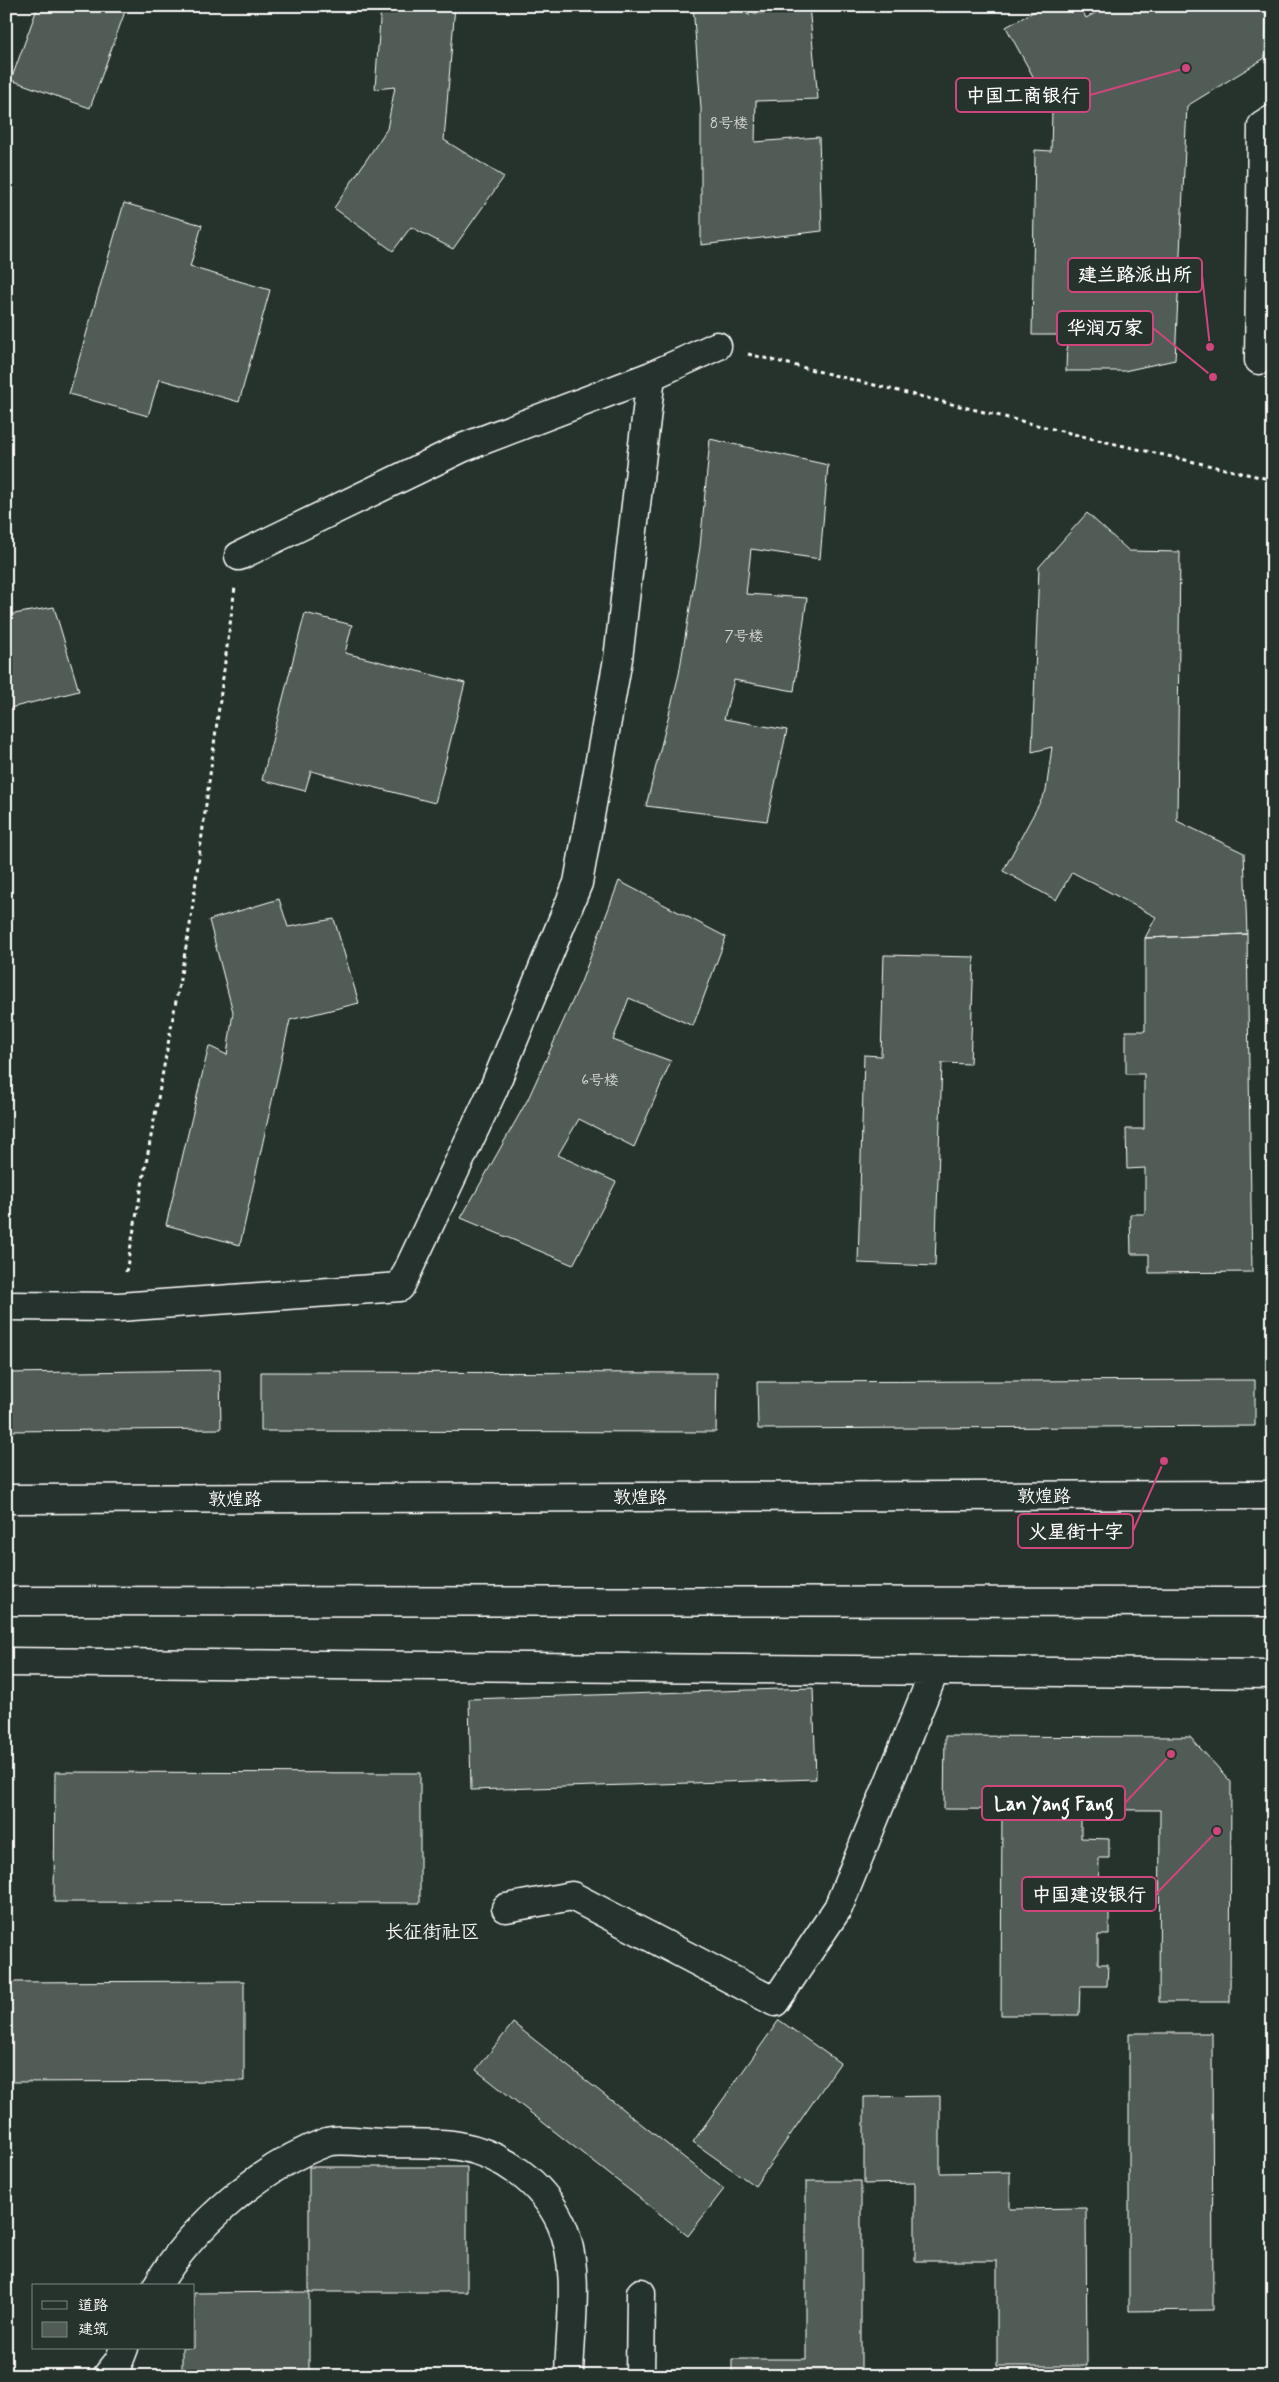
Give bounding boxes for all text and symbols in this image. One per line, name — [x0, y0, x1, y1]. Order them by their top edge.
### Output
callout: 中国工商银行 — [956, 78, 1090, 112]
text: 中国工商银行 — [966, 84, 1080, 109]
house number: 8号楼 — [710, 114, 748, 134]
callout: 建兰路派出所 — [1068, 258, 1202, 292]
text: 建兰路派出所 — [1078, 263, 1192, 288]
callout: 华润万家 — [1057, 311, 1153, 345]
text: 华润万家 — [1067, 316, 1143, 341]
house number: 7号楼 — [724, 627, 764, 647]
house number: 6号楼 — [581, 1071, 619, 1091]
street label: 敦煌路 — [1017, 1485, 1071, 1509]
street label: 敦煌路 — [613, 1486, 667, 1510]
street label: 敦煌路 — [208, 1488, 262, 1512]
callout: 火星街十字 — [1018, 1514, 1133, 1548]
text: 火星街十字 — [1028, 1520, 1124, 1545]
callout: Lan Yang Fang — [982, 1786, 1125, 1820]
text: Lan Yang Fang — [994, 1792, 1114, 1820]
callout: 中国建设银行 — [1022, 1877, 1156, 1911]
text: 中国建设银行 — [1032, 1883, 1146, 1908]
district label: 长征街社区 — [384, 1920, 480, 1945]
legend — [32, 2284, 195, 2350]
text: 道路 — [78, 2296, 108, 2316]
text: 建筑 — [78, 2320, 108, 2340]

